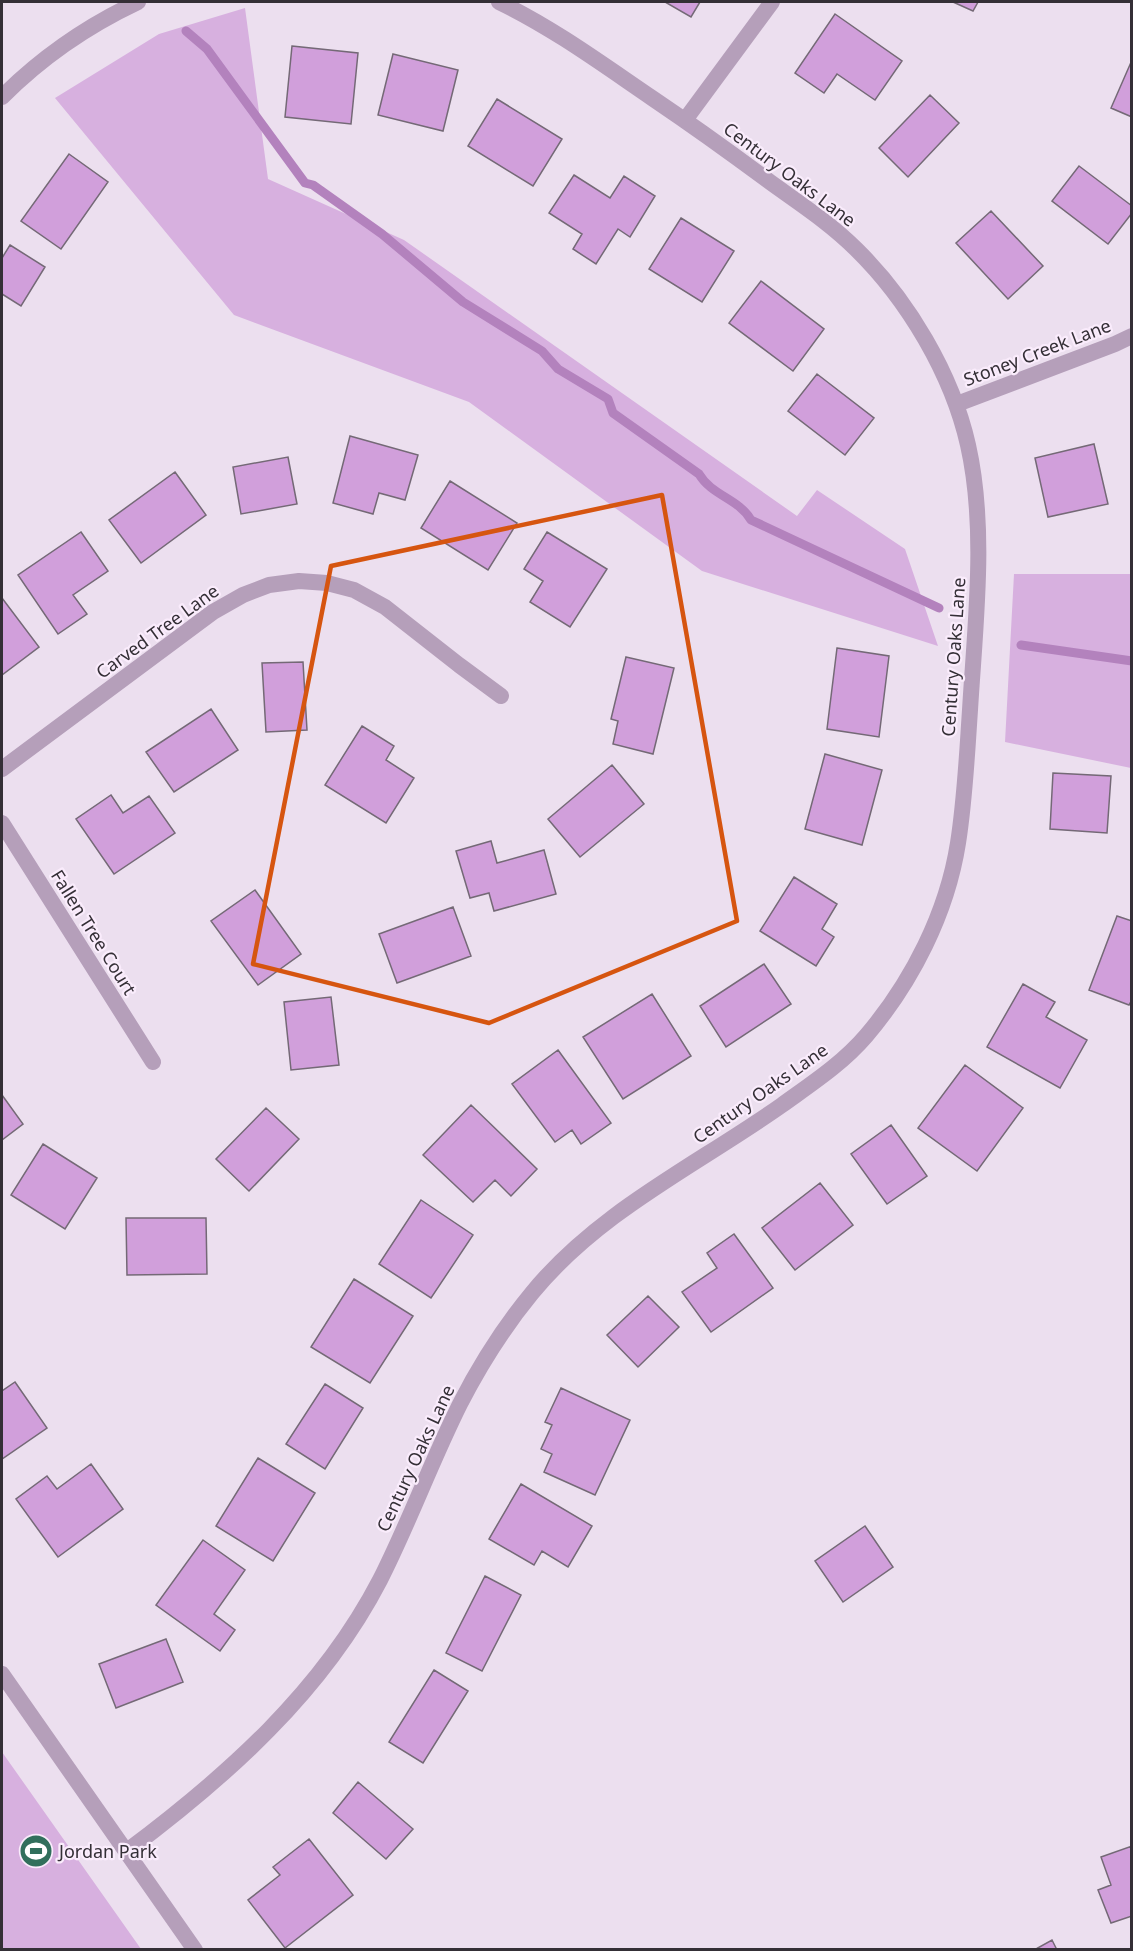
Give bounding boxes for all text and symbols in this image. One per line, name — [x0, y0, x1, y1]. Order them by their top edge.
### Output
street label: Century Oaks Lane — [719, 116, 861, 232]
street label: Stoney Creek Lane — [960, 313, 1114, 391]
street label: Century Oaks Lane — [935, 577, 971, 737]
street label: Carved Tree Lane — [91, 578, 223, 684]
street label: Fallen Tree Court — [46, 865, 142, 999]
street label: Century Oaks Lane — [688, 1037, 832, 1149]
street label: Century Oaks Lane — [370, 1381, 460, 1535]
sports icon: Jordan Park — [18, 1833, 54, 1869]
place label: Jordan Park — [57, 1839, 157, 1863]

